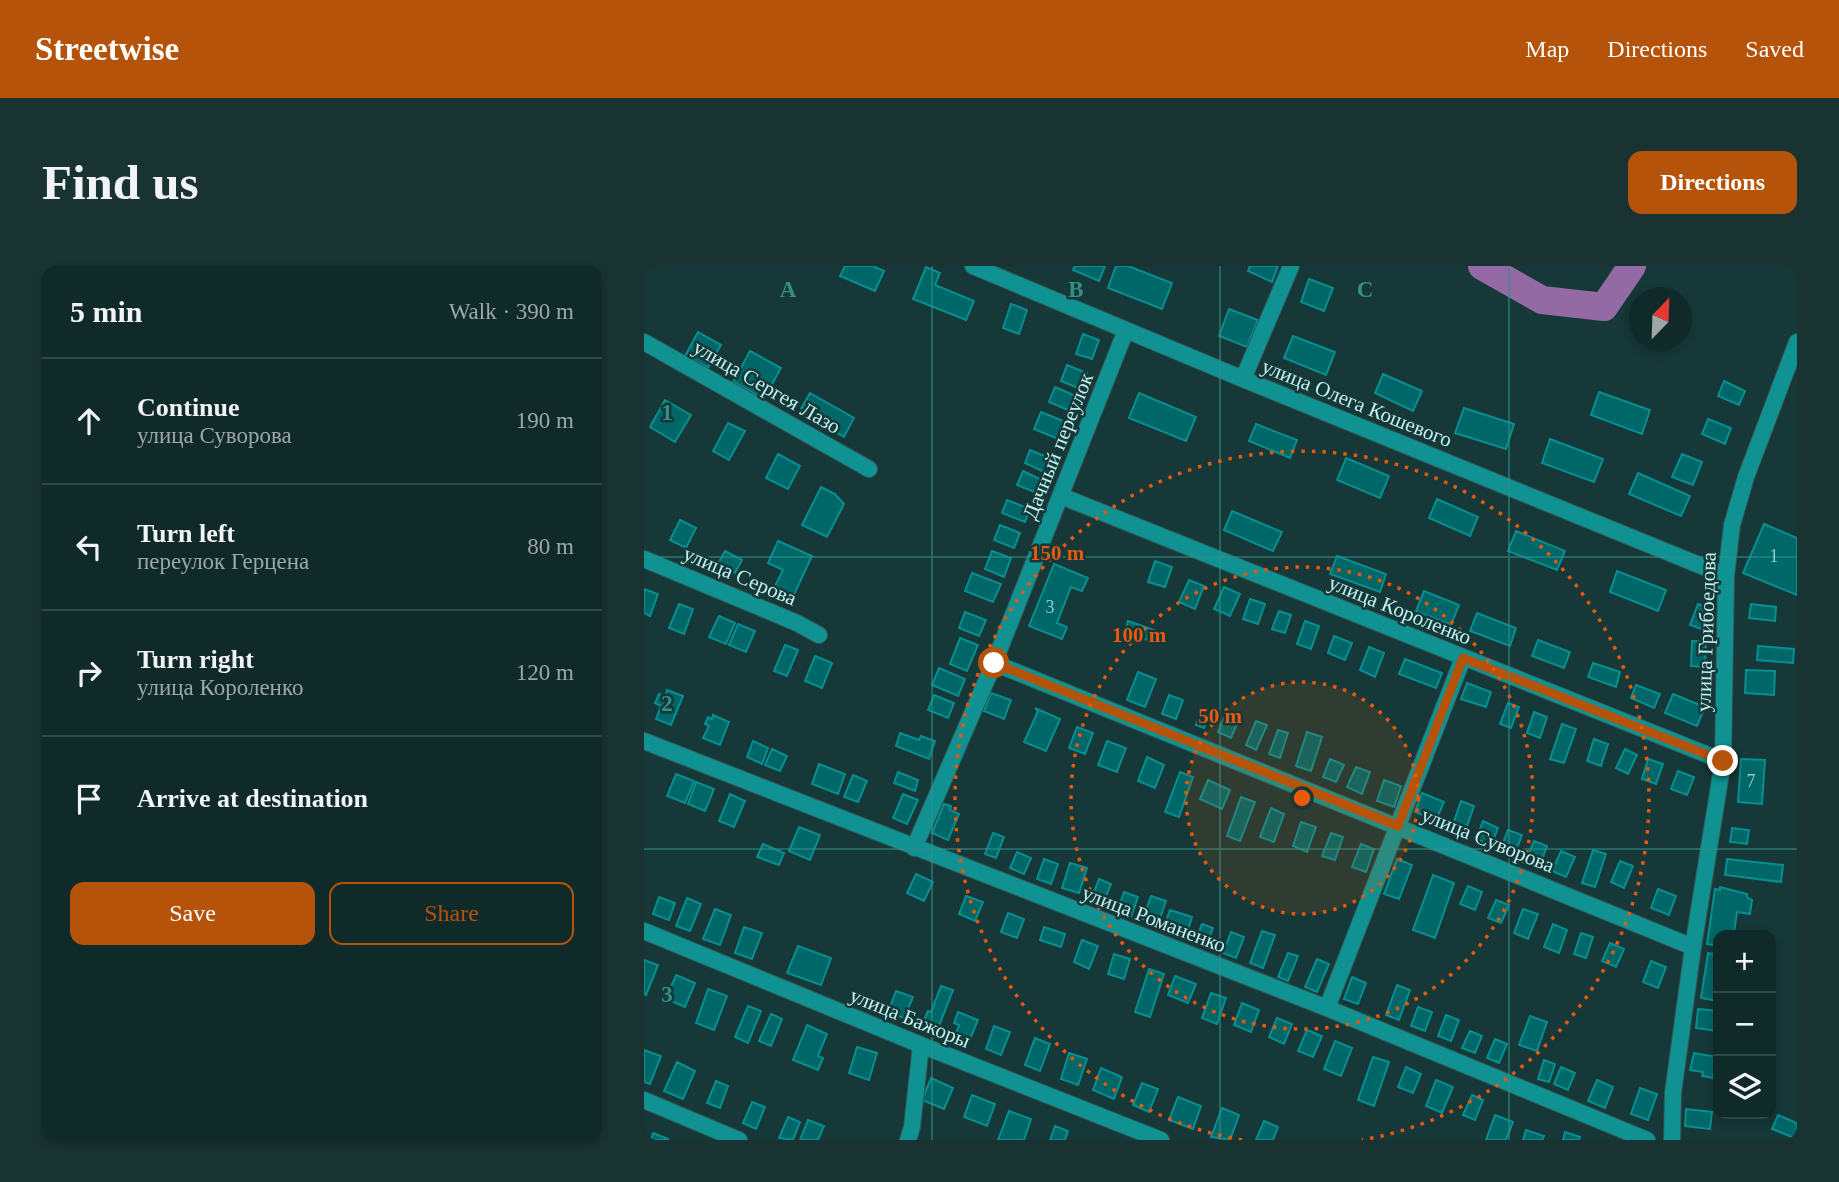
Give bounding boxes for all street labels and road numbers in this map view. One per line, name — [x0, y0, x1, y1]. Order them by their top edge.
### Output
street label: улица Сергея Лазо — [689, 335, 845, 439]
street label: улица Олега Кошевого — [1258, 354, 1456, 452]
street label: Дачный переулок — [1018, 369, 1099, 523]
street label: улица Серова — [680, 541, 801, 611]
street label: улица Грибоедова — [1691, 551, 1721, 713]
street label: улица Короленко — [1325, 570, 1475, 650]
street label: улица Суворова — [1418, 802, 1559, 878]
street label: улица Романенко — [1079, 881, 1229, 957]
street label: улица Бажоры — [846, 983, 974, 1053]

